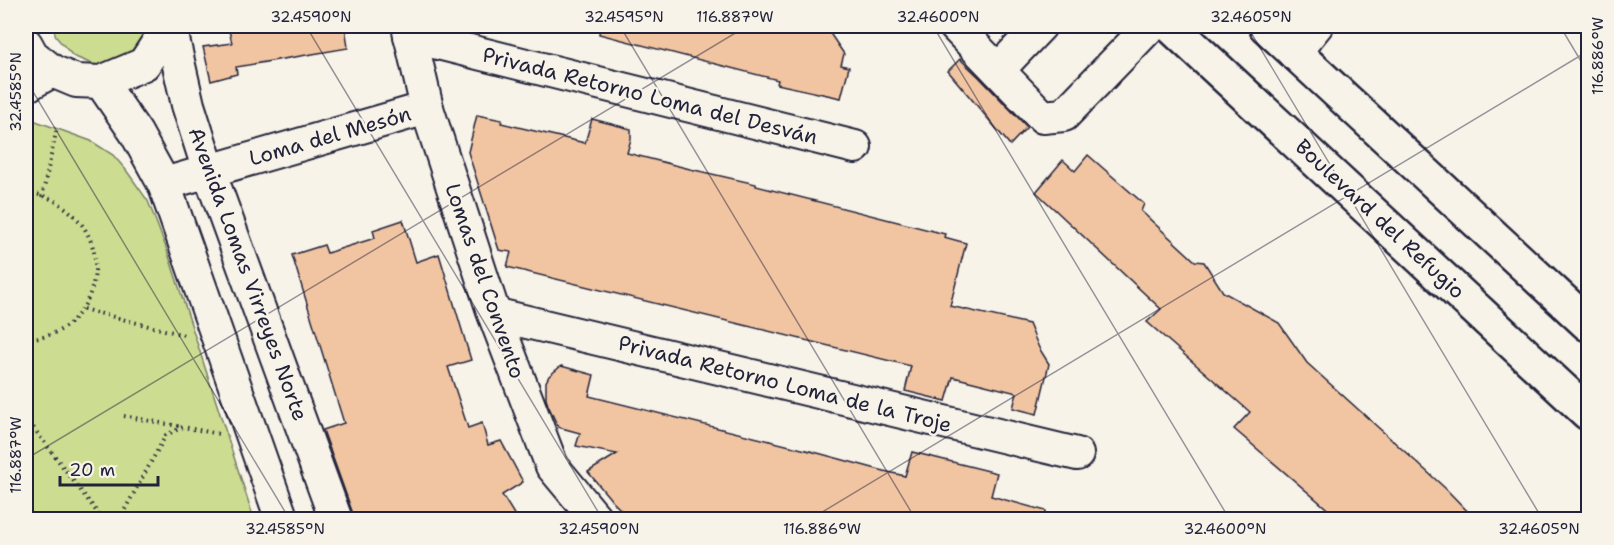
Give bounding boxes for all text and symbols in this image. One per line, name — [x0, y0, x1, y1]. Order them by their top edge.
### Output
text: 32.4590°N — [271, 7, 351, 27]
text: 32.4595°N — [584, 7, 664, 27]
text: 116.887°W — [696, 7, 774, 27]
text: 32.4600°N — [897, 7, 979, 27]
text: 32.4605°N — [1210, 7, 1292, 27]
text: 116.886°W — [1588, 17, 1608, 95]
street label: Privada Retorno Loma del Desván — [479, 41, 821, 151]
text: 32.4585°N — [6, 52, 26, 132]
street label: Loma del Mesón — [246, 99, 414, 173]
street label: Avenida Lomas Virreyes Norte — [182, 123, 314, 425]
street label: Boulevard del Refugio — [1289, 133, 1471, 305]
street label: Lomas del Convento — [438, 180, 532, 382]
street label: Privada Retorno Loma de la Troje — [615, 329, 955, 439]
text: 116.887°W — [6, 416, 26, 494]
scale bar — [60, 449, 158, 487]
text: 20 m — [69, 458, 115, 482]
text: 32.4585°N — [245, 519, 325, 539]
text: 32.4590°N — [559, 519, 639, 539]
text: 116.886°W — [783, 519, 861, 539]
text: 32.4600°N — [1184, 519, 1266, 539]
text: 32.4605°N — [1498, 519, 1580, 539]

